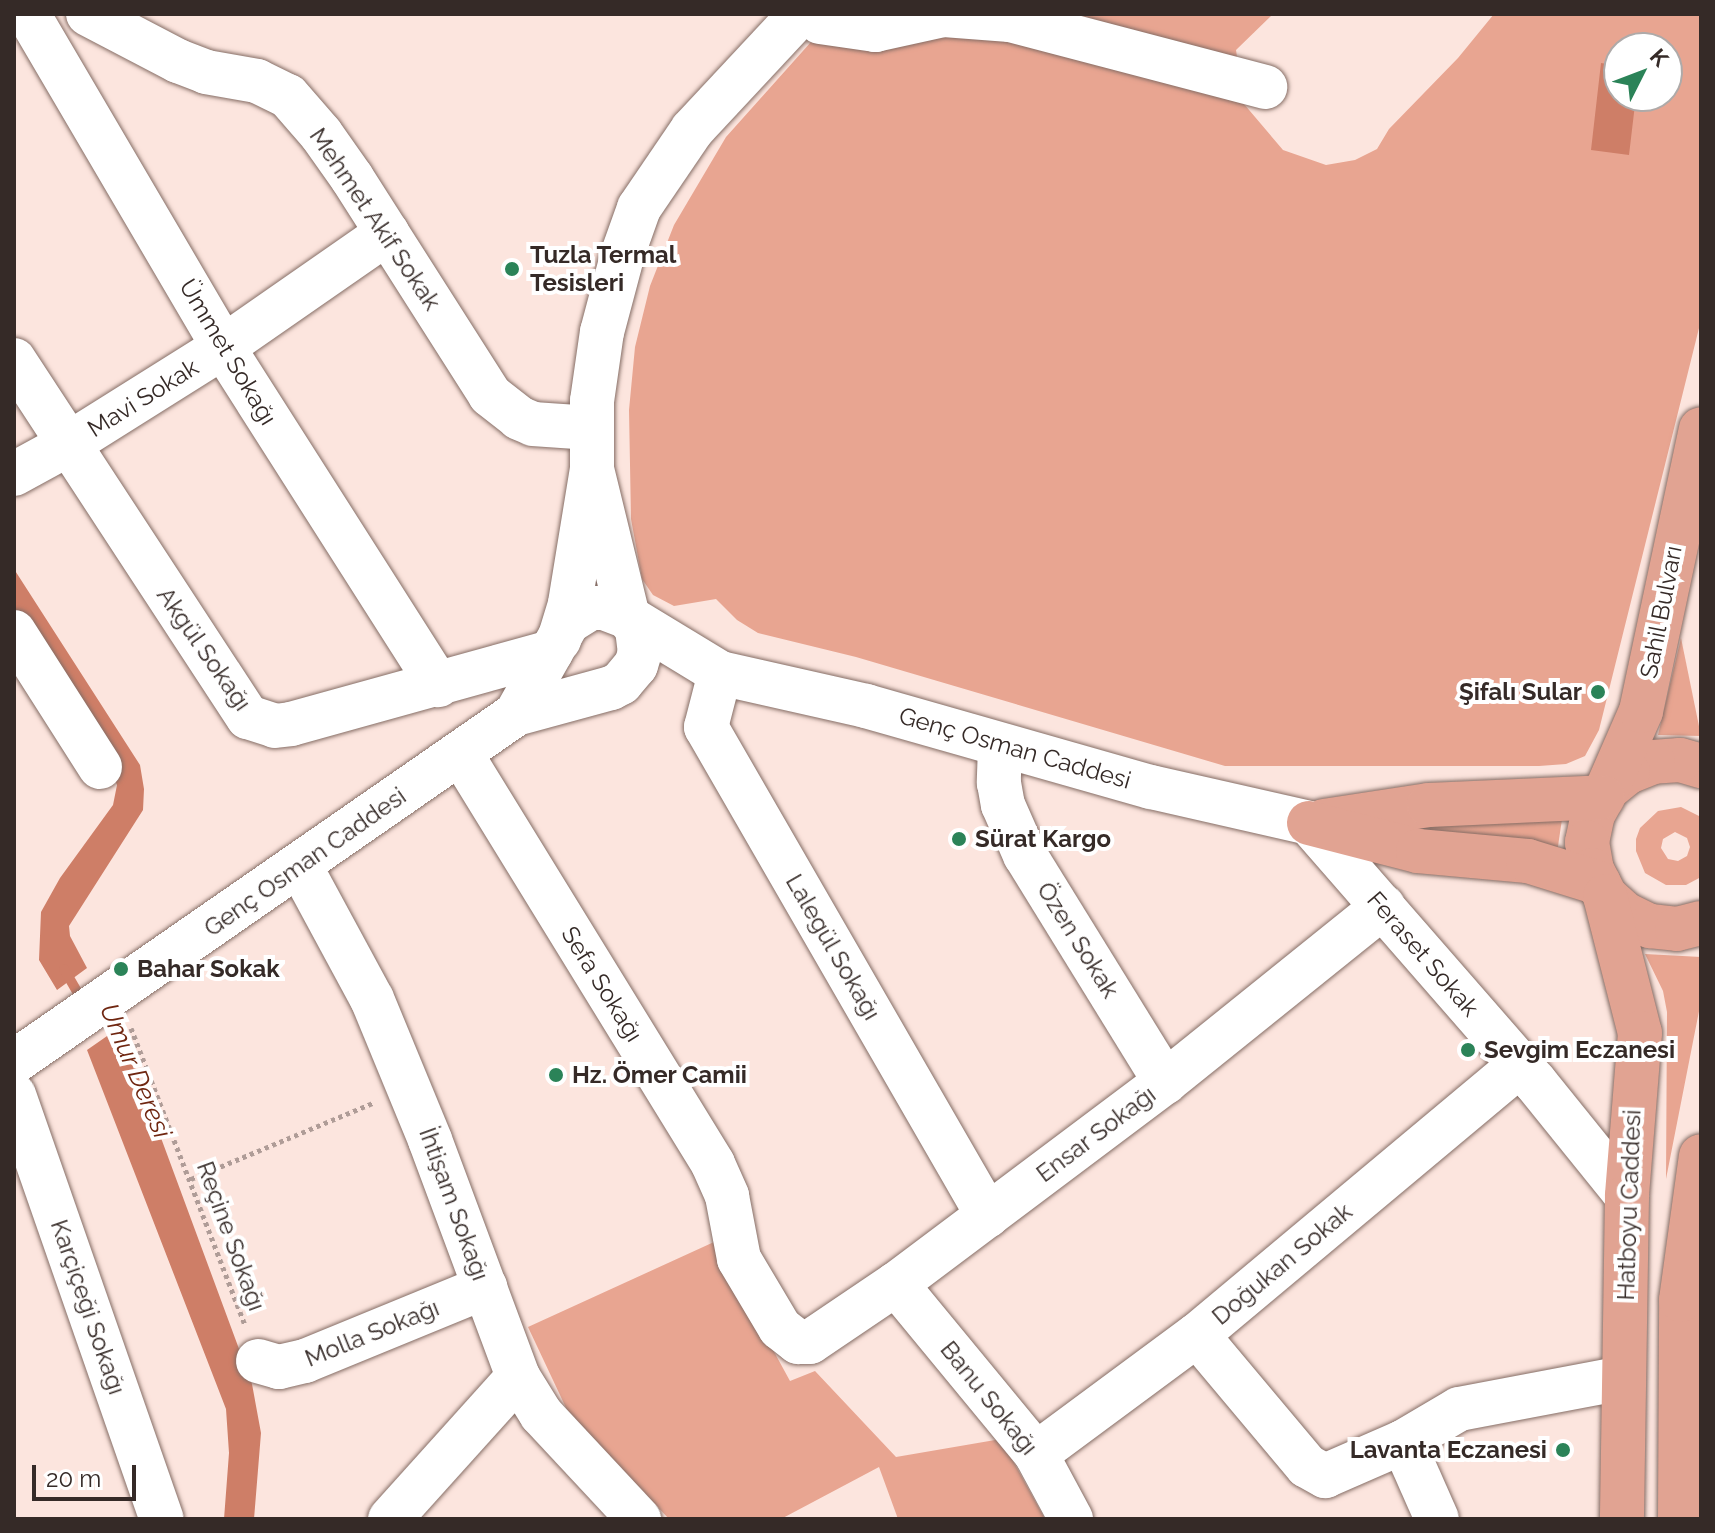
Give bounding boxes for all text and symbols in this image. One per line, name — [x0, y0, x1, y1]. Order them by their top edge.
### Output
north arrow — [1603, 32, 1683, 112]
text: K — [1645, 43, 1674, 71]
street label: Mehmet Akif Sokak — [303, 122, 447, 316]
place label: Tuzla Termal Tesisleri — [530, 241, 677, 297]
marker: Tuzla Termal Tesisleri — [501, 258, 523, 280]
street label: Ümmet Sokağı — [173, 274, 283, 430]
street label: Mavi Sokak — [82, 353, 204, 443]
street label: Sahil Bulvarı — [1634, 543, 1688, 681]
street label: Akgül Sokağı — [151, 581, 257, 717]
place label: Şifalı Sular — [1459, 678, 1582, 706]
marker: Şifalı Sular — [1589, 683, 1607, 701]
street label: Genç Osman Caddesi — [896, 701, 1134, 795]
street label: Genç Osman Caddesi — [199, 781, 411, 943]
place label: Sürat Kargo — [975, 825, 1111, 853]
marker: Sürat Kargo — [950, 830, 968, 848]
street label: Lalegül Sokağı — [780, 869, 886, 1025]
street label: Özen Sokak — [1031, 877, 1125, 1003]
street label: Feraset Sokak — [1361, 886, 1485, 1022]
street label: Sefa Sokağı — [555, 921, 649, 1047]
place label: Bahar Sokak — [137, 955, 280, 983]
marker: Bahar Sokak — [112, 960, 130, 978]
water label: Umur Deresi — [93, 999, 177, 1143]
place label: Sevgim Eczanesi — [1484, 1036, 1675, 1064]
marker: Sevgim Eczanesi — [1459, 1041, 1477, 1059]
place label: Hz. Ömer Camii — [572, 1061, 747, 1089]
marker: Hz. Ömer Camii — [547, 1066, 565, 1084]
street label: Ensar Sokağı — [1030, 1080, 1162, 1188]
street label: Hatboyu Caddesi — [1611, 1109, 1647, 1301]
street label: İhtişam Sokağı — [413, 1124, 495, 1284]
street label: Reçine Sokağı — [191, 1157, 271, 1315]
street label: Doğukan Sokak — [1206, 1197, 1358, 1331]
street label: Karçiçeği Sokağı — [45, 1216, 131, 1398]
street label: Molla Sokağı — [301, 1293, 443, 1373]
street label: Banu Sokağı — [934, 1335, 1044, 1461]
place label: Lavanta Eczanesi — [1350, 1436, 1547, 1464]
marker: Lavanta Eczanesi — [1554, 1441, 1572, 1459]
scale bar — [36, 1449, 140, 1499]
text: 20 m — [46, 1464, 101, 1493]

